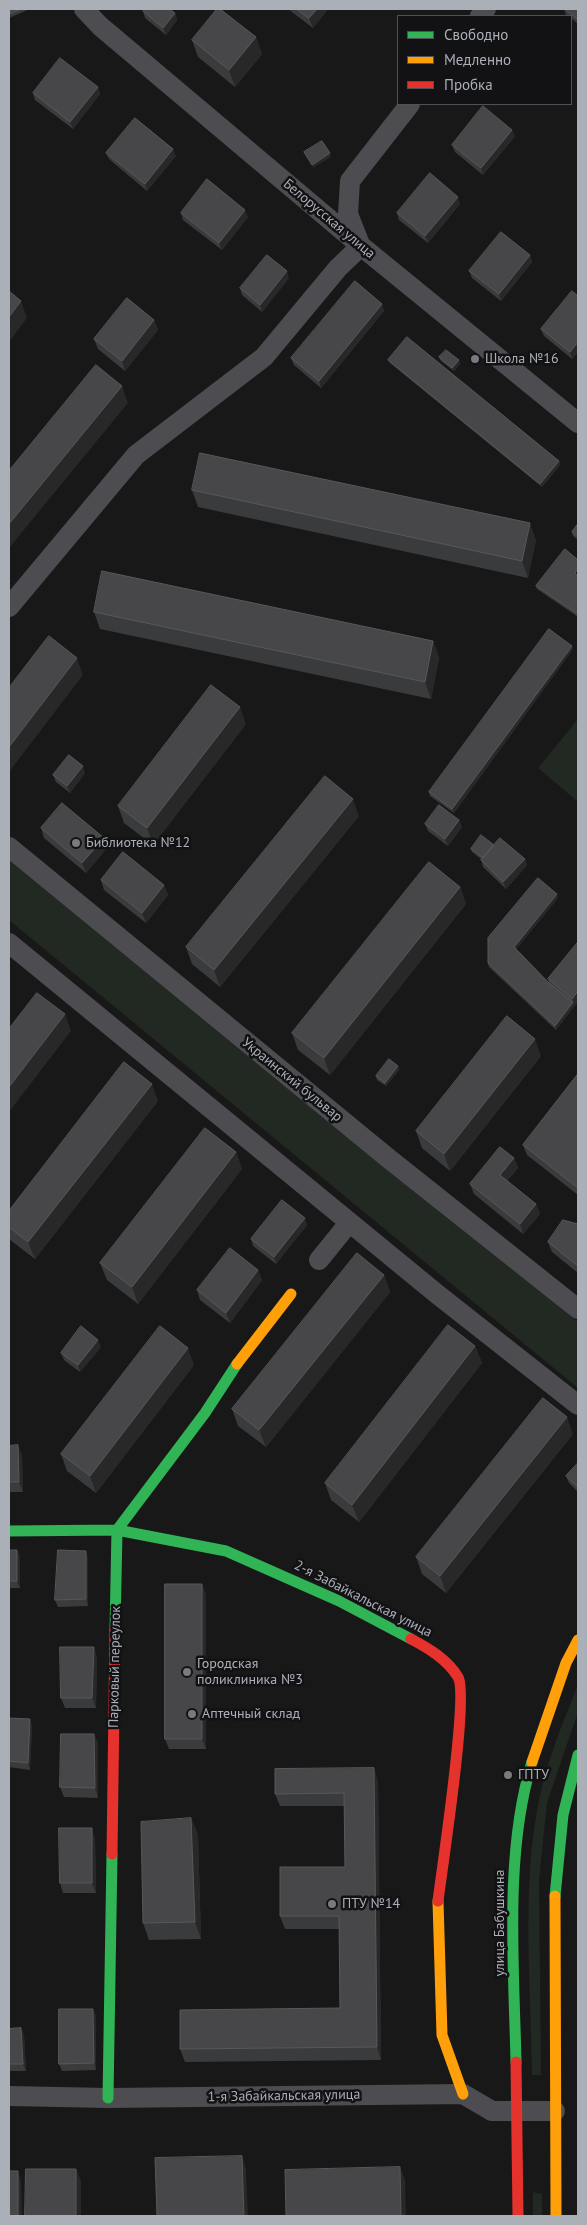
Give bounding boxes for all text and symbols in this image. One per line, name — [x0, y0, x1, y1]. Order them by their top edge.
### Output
legend — [397, 15, 572, 105]
text: Свободно — [444, 25, 508, 44]
text: Медленно — [444, 50, 511, 69]
text: Пробка — [444, 75, 493, 94]
street label: Белорусская улица — [280, 176, 378, 262]
place label: Школа №16 — [485, 351, 559, 367]
marker: Школа №16 — [469, 353, 481, 365]
place label: Библиотека №12 — [86, 835, 190, 851]
marker: Библиотека №12 — [70, 837, 82, 849]
street label: Украинский бульвар — [238, 1034, 346, 1126]
street label: 2-я Забайкальская улица — [291, 1557, 435, 1641]
street label: Парковый переулок — [106, 1606, 124, 1728]
place label: Городская поликлиника №3 — [197, 1656, 303, 1688]
marker: Городская поликлиника №3 — [181, 1666, 193, 1678]
place label: Аптечный склад — [202, 1706, 300, 1722]
marker: Аптечный склад — [186, 1708, 198, 1720]
place label: ГПТУ — [518, 1767, 549, 1783]
marker: ГПТУ — [502, 1769, 514, 1781]
street label: улица Бабушкина — [492, 1869, 508, 1977]
place label: ПТУ №14 — [342, 1896, 400, 1912]
marker: ПТУ №14 — [326, 1898, 338, 1910]
street label: 1-я Забайкальская улица — [208, 2086, 360, 2106]

